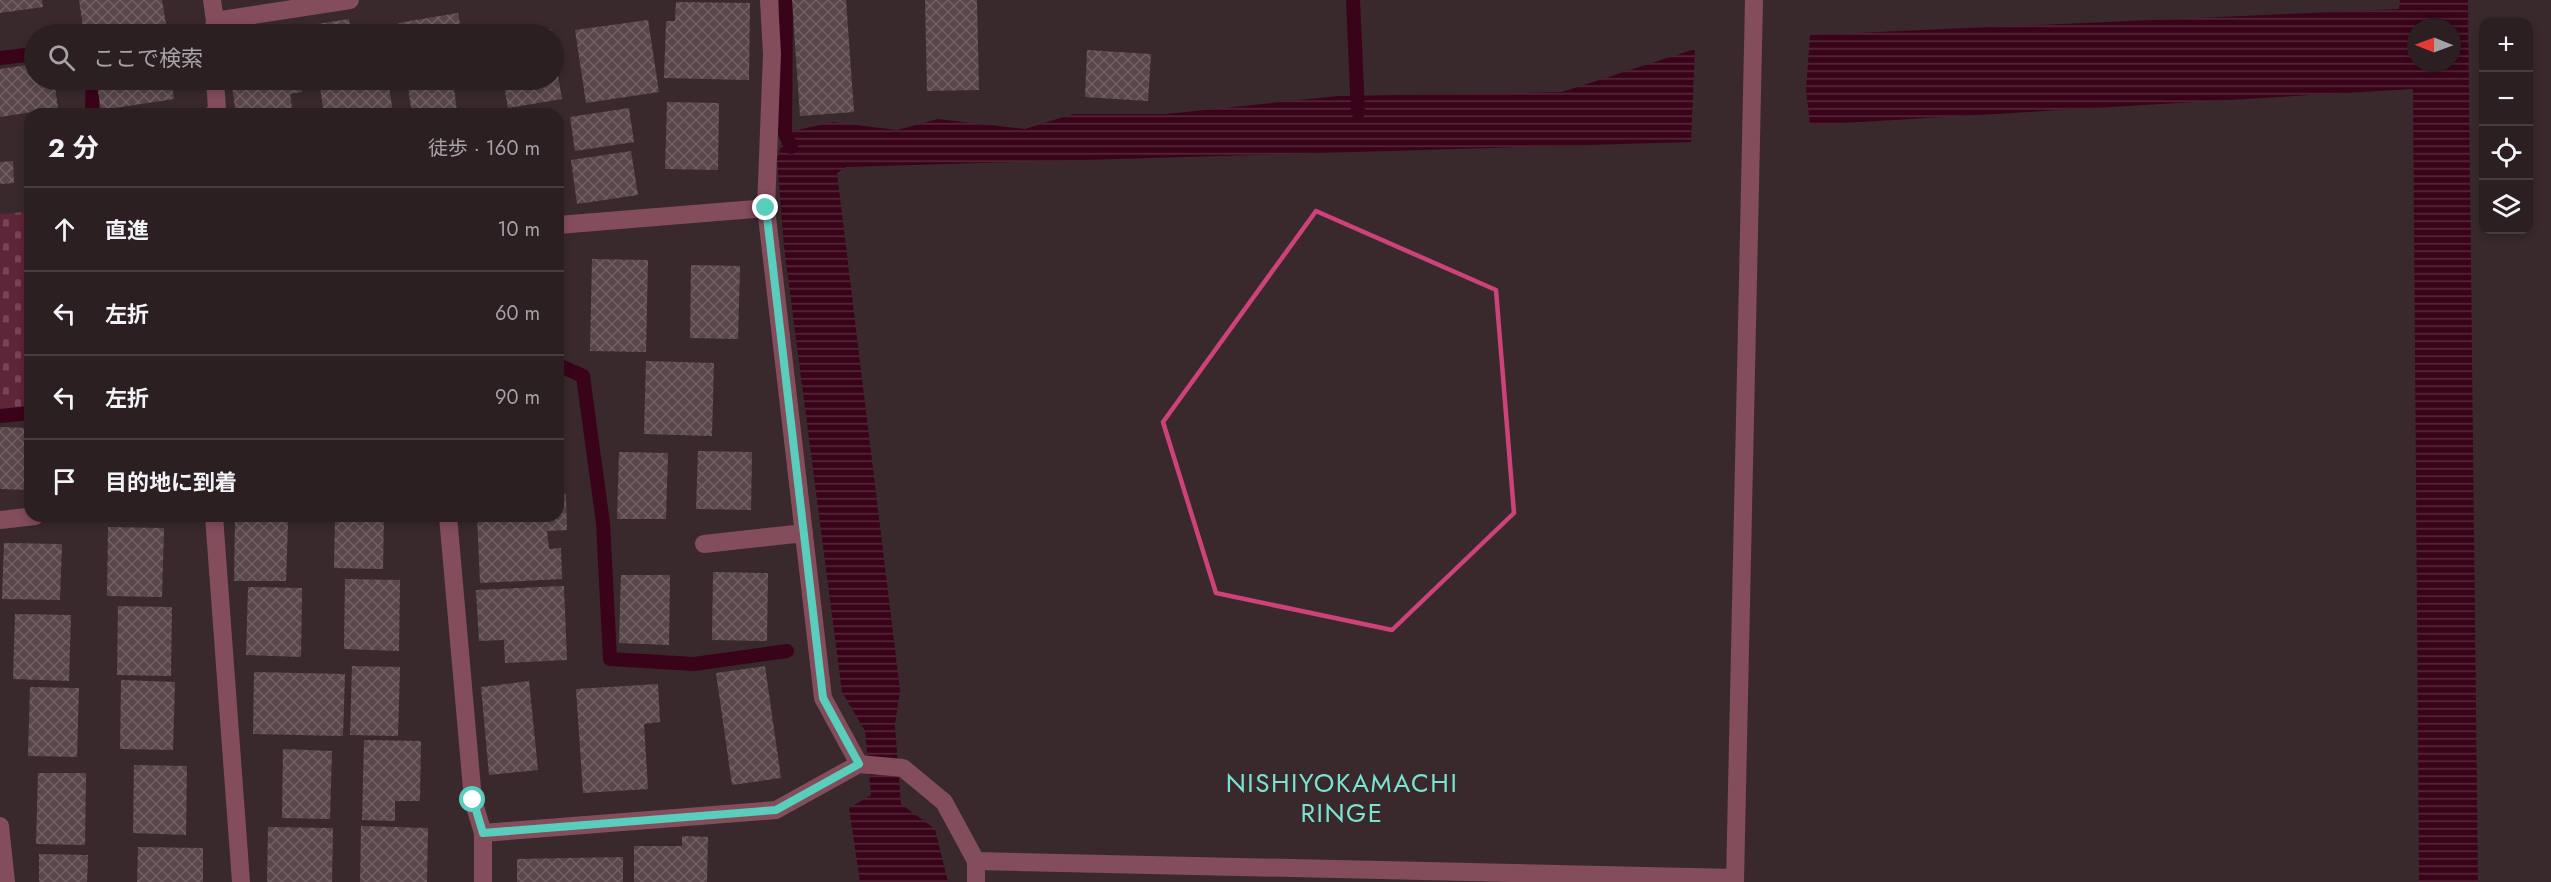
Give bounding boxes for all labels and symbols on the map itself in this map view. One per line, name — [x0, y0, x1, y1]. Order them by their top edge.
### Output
north arrow — [2407, 18, 2461, 72]
route end — [752, 194, 778, 220]
district label: NISHIYOKAMACHI RINGE — [1226, 764, 1458, 832]
route start — [459, 786, 485, 812]

